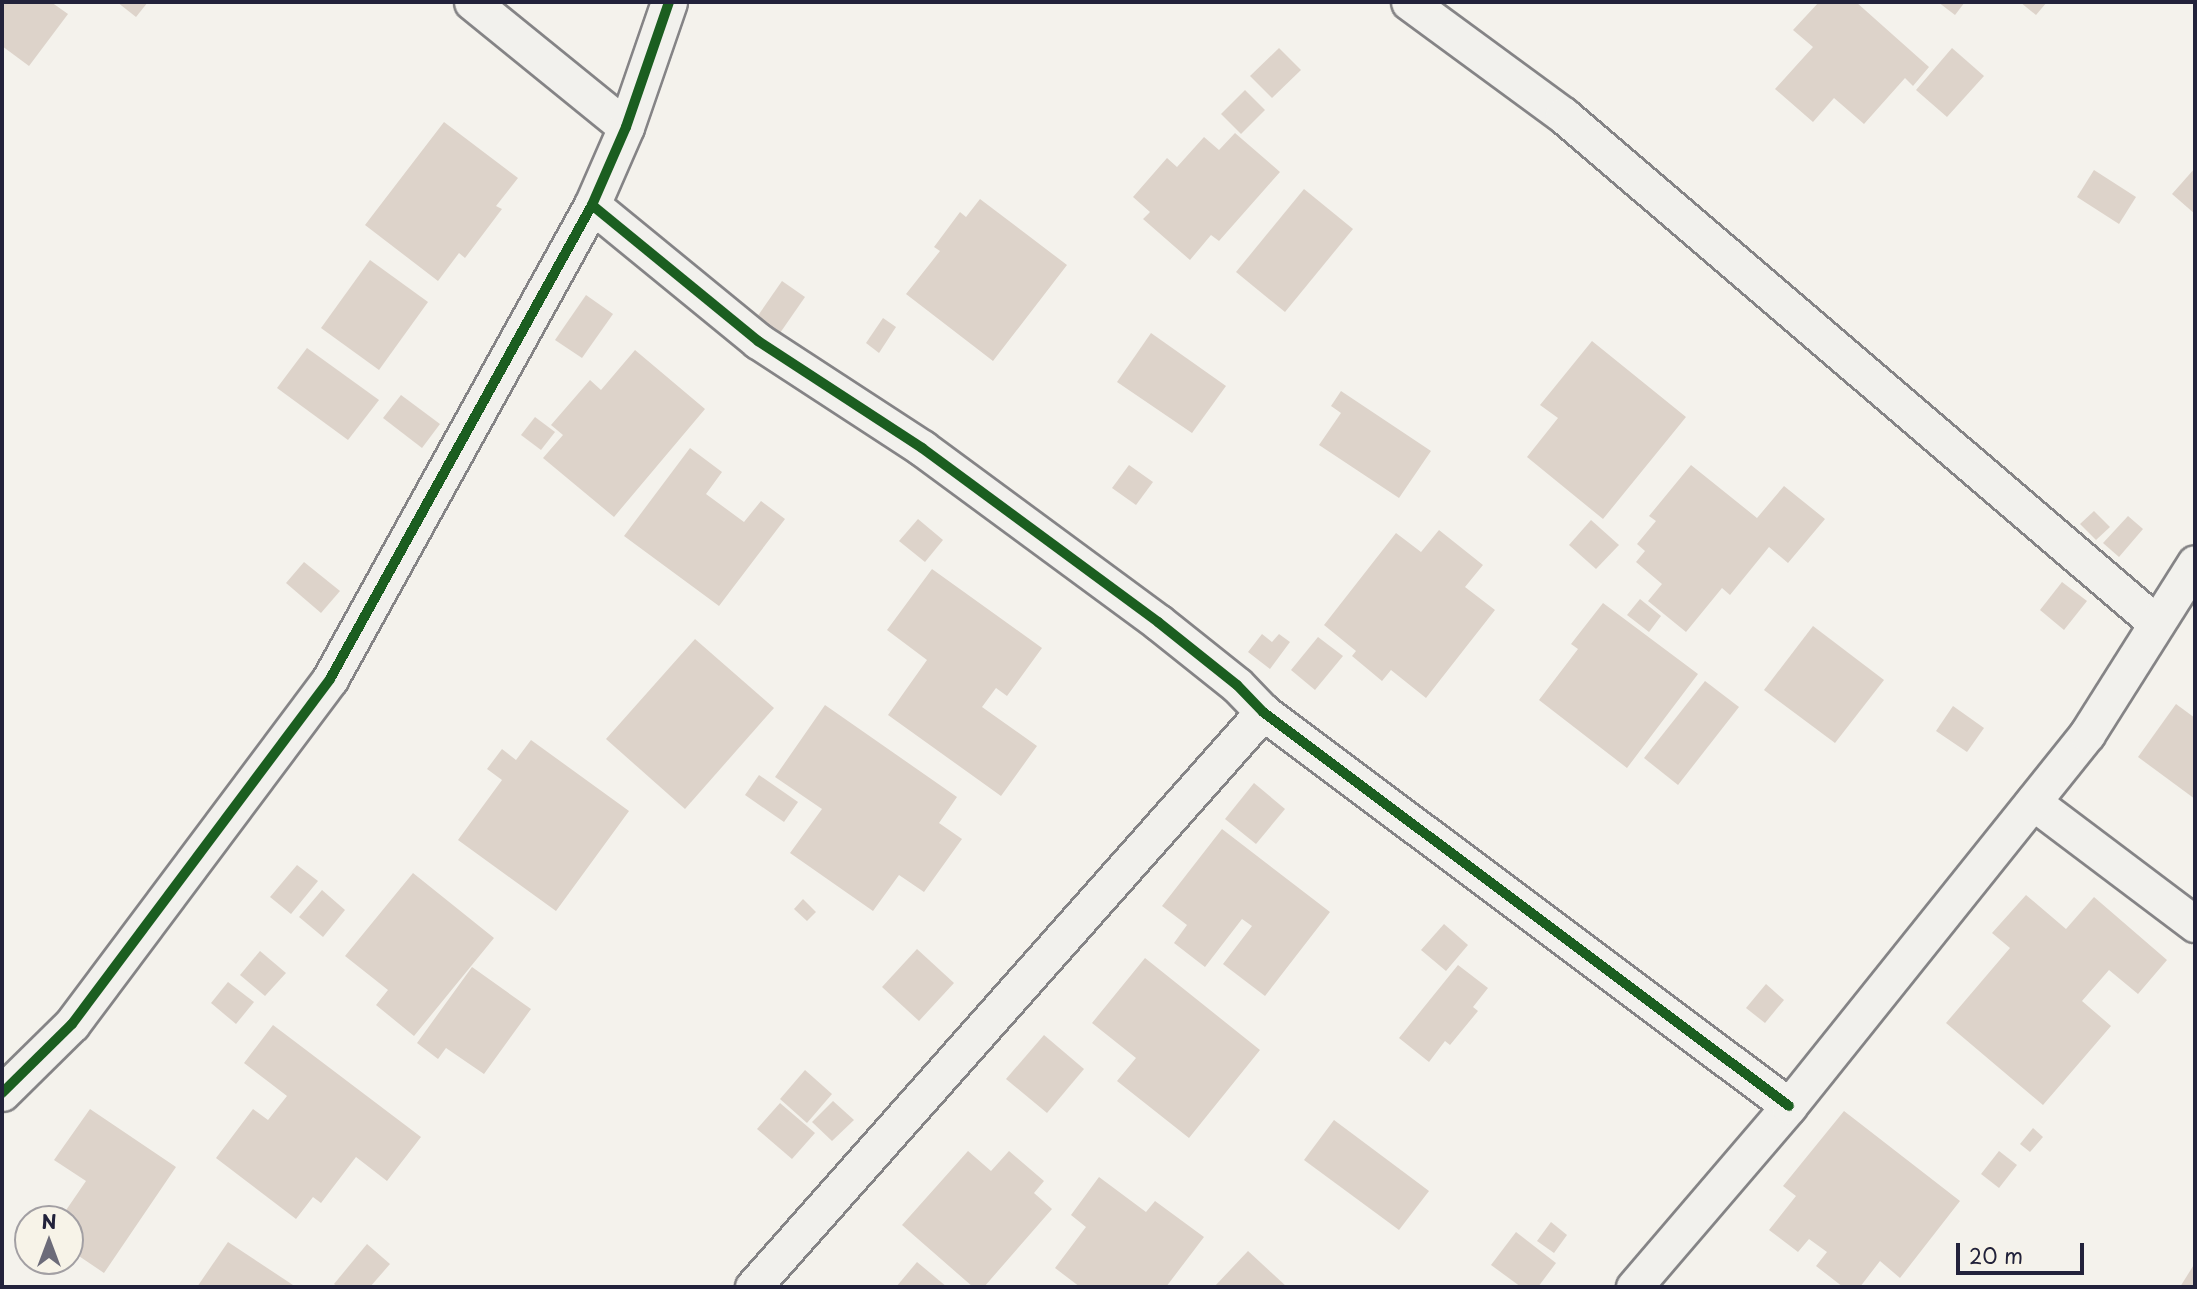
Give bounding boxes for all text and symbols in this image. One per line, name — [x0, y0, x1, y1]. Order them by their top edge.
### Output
north arrow — [14, 1205, 84, 1275]
text: N — [41, 1207, 57, 1235]
scale bar — [1959, 1230, 2087, 1274]
text: 20 m — [1969, 1239, 2023, 1271]

